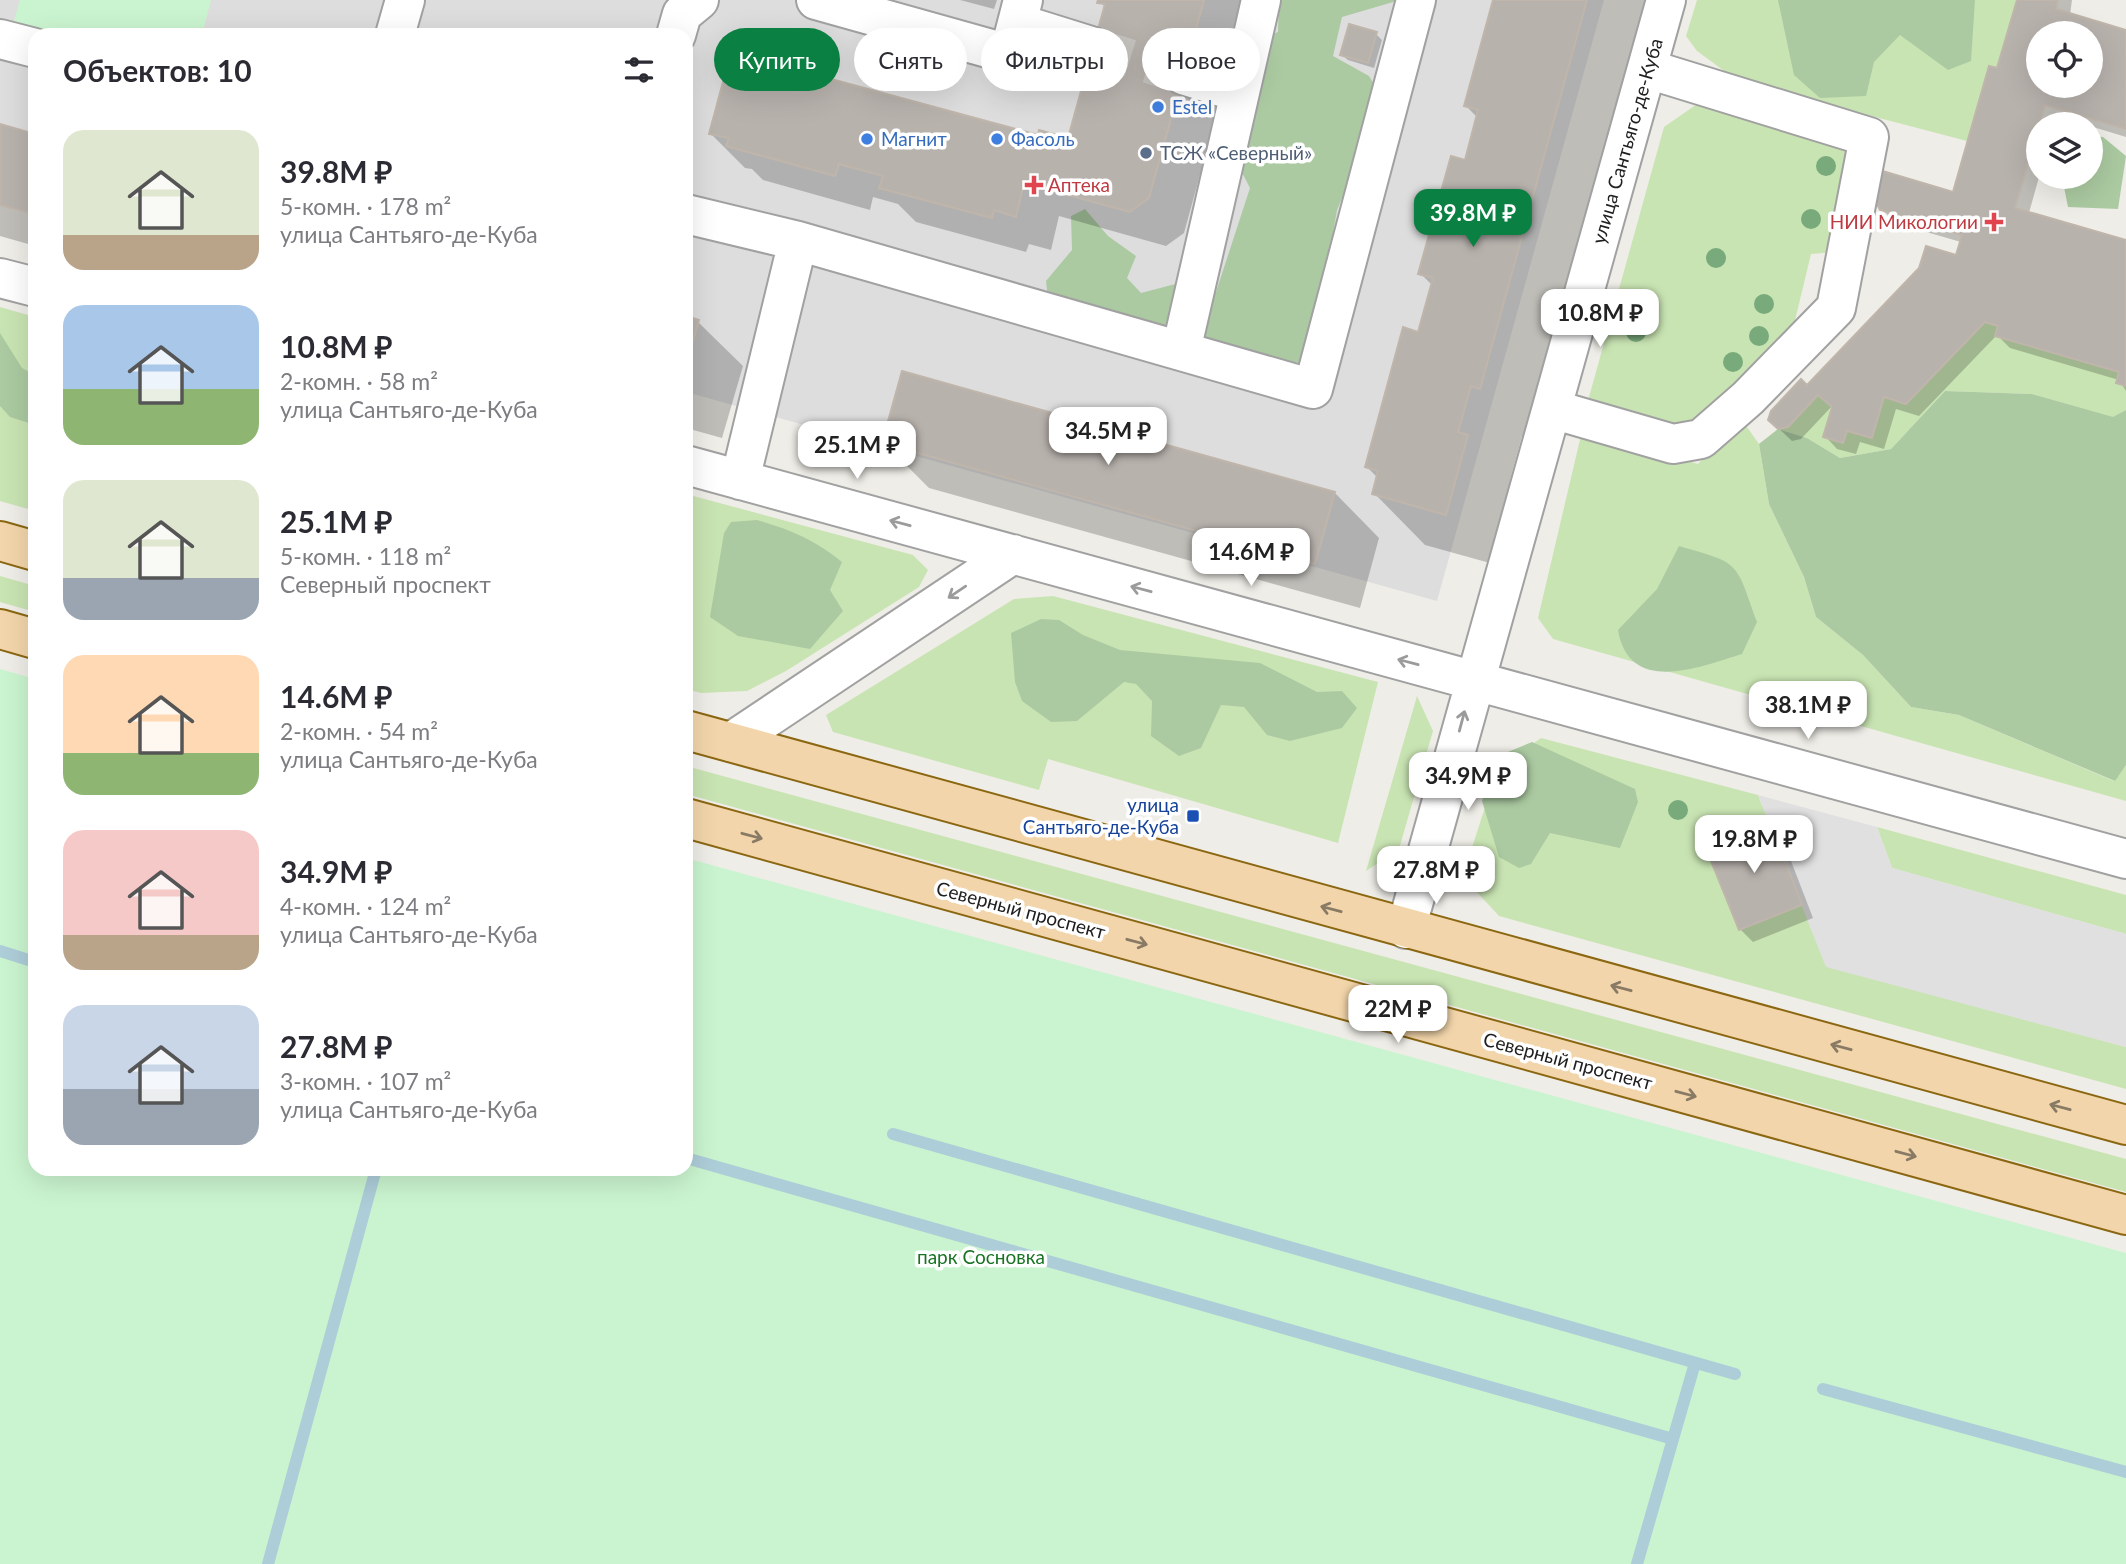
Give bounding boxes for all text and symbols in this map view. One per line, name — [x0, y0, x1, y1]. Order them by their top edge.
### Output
map controls — [2026, 21, 2103, 189]
button: locate — [2026, 21, 2103, 98]
chip: Купить — [714, 28, 840, 91]
chip: Снять — [854, 28, 967, 91]
chip: Фильтры — [981, 28, 1128, 91]
chip: Новое — [1142, 28, 1260, 91]
street label: улица Сантьяго-де-Куба — [1586, 35, 1667, 246]
icon: filters — [620, 51, 658, 89]
text: Объектов: 10 — [63, 52, 252, 88]
place label: Estel — [1172, 95, 1212, 118]
marker: Estel — [1150, 99, 1166, 115]
button: layers — [2026, 112, 2103, 189]
place label: Магнит — [881, 127, 947, 150]
place label: Фасоль — [1011, 127, 1075, 150]
marker: Магнит — [859, 131, 875, 147]
marker: Фасоль — [989, 131, 1005, 147]
place label: ТСЖ «Северный» — [1160, 141, 1312, 164]
marker: ТСЖ «Северный» — [1138, 145, 1154, 161]
text: 39.8M ₽ — [280, 153, 392, 189]
icon: home — [119, 158, 203, 242]
place label: Аптека — [1048, 173, 1110, 196]
marker: Аптека — [1026, 177, 1042, 193]
pin: 39.8M ₽ — [1408, 190, 1538, 249]
text: 5-комн. · 178 m² — [280, 192, 451, 220]
text: 39.8M ₽ — [1430, 198, 1516, 226]
place label: НИИ Микологии — [1830, 210, 1978, 233]
marker: НИИ Микологии — [1984, 212, 2004, 232]
text: улица Сантьяго-де-Куба — [280, 220, 538, 248]
pin: 10.8M ₽ — [1535, 290, 1665, 349]
text: 10.8M ₽ — [1557, 298, 1643, 326]
text: 10.8M ₽ — [280, 328, 392, 364]
icon: home — [119, 333, 203, 417]
text: 2-комн. · 58 m² — [280, 367, 438, 395]
text: улица Сантьяго-де-Куба — [280, 395, 538, 423]
pin: 34.5M ₽ — [1043, 407, 1173, 467]
text: 34.5M ₽ — [1065, 416, 1151, 444]
pin: 25.1M ₽ — [792, 421, 922, 481]
text: 25.1M ₽ — [814, 430, 900, 458]
text: 25.1M ₽ — [280, 503, 392, 539]
icon: home — [119, 508, 203, 592]
one-way arrow — [889, 516, 912, 529]
pin: 14.6M ₽ — [1186, 528, 1316, 588]
text: 14.6M ₽ — [1208, 537, 1294, 565]
text: 5-комн. · 118 m² — [280, 542, 451, 570]
text: Северный проспект — [280, 570, 491, 598]
one-way arrow — [1130, 581, 1152, 594]
one-way arrow — [947, 585, 967, 599]
one-way arrow — [1397, 655, 1419, 668]
text: 14.6M ₽ — [280, 678, 392, 714]
pin: 38.1M ₽ — [1743, 682, 1873, 741]
icon: home — [119, 683, 203, 767]
text: 38.1M ₽ — [1765, 690, 1851, 718]
one-way arrow — [1456, 710, 1469, 733]
text: 2-комн. · 54 m² — [280, 717, 438, 745]
text: улица Сантьяго-де-Куба — [280, 745, 538, 773]
pin: 34.9M ₽ — [1403, 752, 1533, 812]
text: 34.9M ₽ — [1425, 761, 1511, 789]
place label: улица Сантьяго-де-Куба — [1023, 793, 1179, 838]
marker: улица Сантьяго-де-Куба — [1185, 808, 1201, 824]
pin: 19.8M ₽ — [1689, 816, 1819, 875]
text: 19.8M ₽ — [1711, 824, 1797, 852]
one-way arrow — [740, 830, 763, 843]
pin: 27.8M ₽ — [1371, 846, 1501, 906]
text: 34.9M ₽ — [280, 853, 392, 889]
text: 27.8M ₽ — [1393, 855, 1479, 883]
icon: home — [119, 858, 203, 942]
street label: Северный проспект — [934, 876, 1109, 943]
text: 4-комн. · 124 m² — [280, 892, 451, 920]
one-way arrow — [1320, 901, 1342, 914]
text: улица Сантьяго-де-Куба — [280, 920, 538, 948]
one-way arrow — [1125, 936, 1147, 949]
one-way arrow — [1610, 980, 1632, 993]
pin: 22M ₽ — [1349, 986, 1447, 1045]
text: 22M ₽ — [1364, 994, 1432, 1022]
street label: Северный проспект — [1481, 1027, 1656, 1094]
text: 27.8M ₽ — [280, 1028, 392, 1064]
icon: home — [119, 1033, 203, 1117]
one-way arrow — [1830, 1040, 1852, 1053]
text: 3-комн. · 107 m² — [280, 1067, 451, 1095]
one-way arrow — [1675, 1088, 1697, 1101]
text: улица Сантьяго-де-Куба — [280, 1095, 538, 1123]
one-way arrow — [2049, 1100, 2072, 1113]
one-way arrow — [1894, 1149, 1916, 1162]
park label: парк Сосновка — [917, 1245, 1045, 1268]

